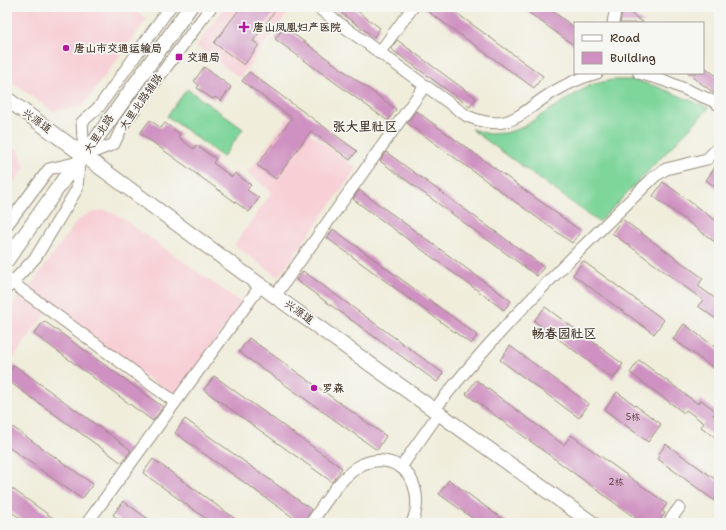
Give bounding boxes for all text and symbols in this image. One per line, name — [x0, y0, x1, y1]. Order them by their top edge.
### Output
place label: 唐山凤凰妇产医院 — [253, 20, 341, 35]
marker: 唐山凤凰妇产医院 — [238, 21, 250, 33]
legend — [574, 22, 704, 74]
text: Road — [610, 30, 641, 46]
place label: 唐山市交通运输局 — [74, 41, 162, 56]
marker: 唐山市交通运输局 — [61, 43, 71, 53]
place label: 交通局 — [187, 50, 220, 65]
text: Building — [610, 50, 656, 66]
marker: 交通局 — [174, 52, 184, 62]
street label: 大里北路辅路 — [116, 71, 166, 133]
street label: 兴源道 — [19, 105, 55, 137]
street label: 大里北路 — [80, 112, 118, 156]
district label: 张大里社区 — [332, 118, 398, 135]
street label: 兴源道 — [281, 296, 317, 328]
district label: 畅春园社区 — [531, 325, 597, 342]
place label: 罗森 — [322, 381, 344, 396]
marker: 罗森 — [309, 383, 319, 393]
house number: 5栋 — [626, 411, 640, 423]
house number: 2栋 — [608, 476, 624, 488]

